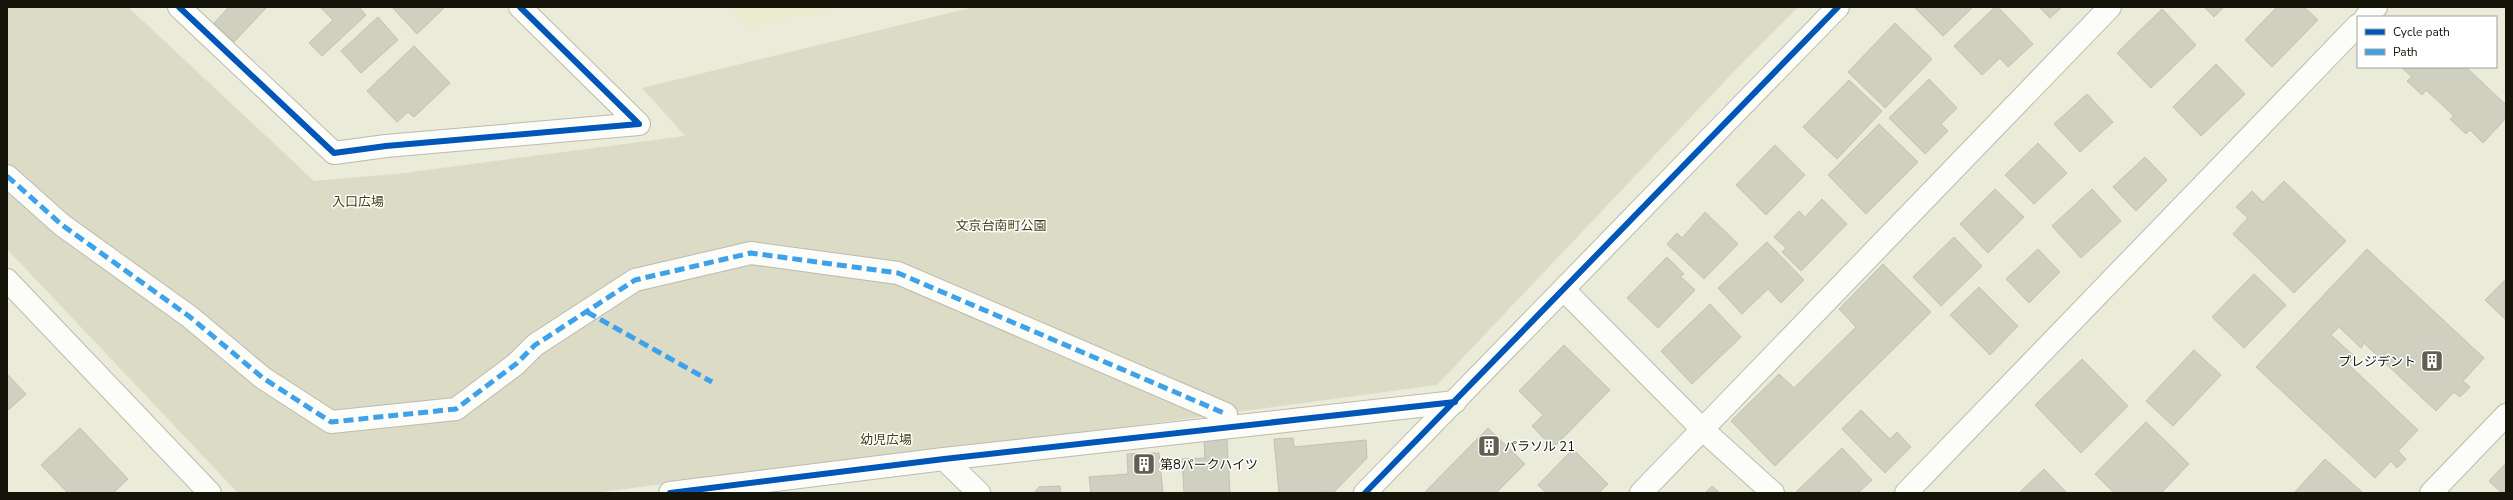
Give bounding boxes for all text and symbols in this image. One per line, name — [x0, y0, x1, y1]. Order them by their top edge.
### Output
legend — [2357, 16, 2497, 68]
text: Cycle path — [2393, 24, 2450, 40]
text: Path — [2393, 44, 2418, 60]
park label: 入口広場 — [332, 193, 384, 211]
park label: 文京台南町公園 — [955, 217, 1047, 235]
building icon: プレジデント — [2419, 348, 2445, 374]
place label: プレジデント — [2338, 353, 2416, 371]
park label: 幼児広場 — [860, 431, 912, 449]
building icon: パラソル 21 — [1476, 433, 1502, 459]
place label: パラソル 21 — [1504, 438, 1575, 456]
building icon: 第8パークハイツ — [1131, 451, 1157, 477]
place label: 第8パークハイツ — [1160, 456, 1258, 474]

